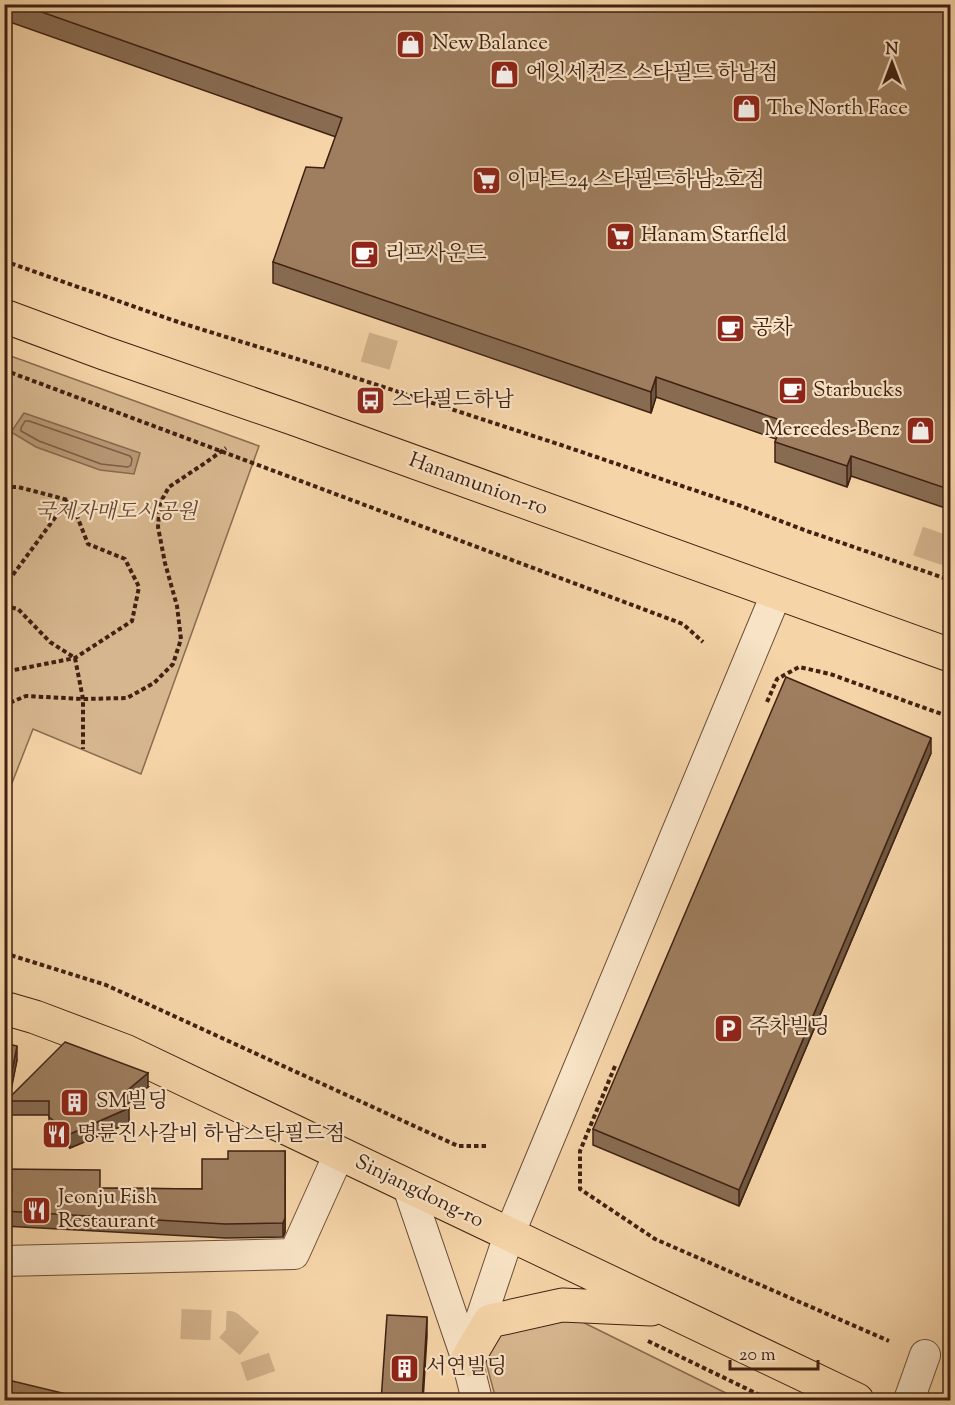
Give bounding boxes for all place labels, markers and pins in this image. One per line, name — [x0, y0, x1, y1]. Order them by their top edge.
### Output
shop icon: New Balance — [395, 28, 427, 60]
place label: New Balance — [432, 29, 548, 59]
shop icon: 에잇세컨즈 스타필드 하남점 — [489, 58, 521, 90]
place label: 에잇세컨즈 스타필드 하남점 — [526, 59, 778, 89]
shop icon: The North Face — [730, 93, 762, 125]
place label: The North Face — [767, 94, 908, 124]
supermarket icon: 이마트24 스타필드하남2호점 — [470, 165, 502, 197]
place label: 이마트24 스타필드하남2호점 — [507, 166, 765, 196]
supermarket icon: Hanam Starfield — [604, 220, 636, 252]
place label: Hanam Starfield — [641, 221, 787, 251]
cafe icon: 리프사운드 — [348, 239, 380, 271]
place label: 리프사운드 — [385, 240, 486, 270]
cafe icon: 공차 — [715, 313, 747, 345]
place label: 공차 — [752, 314, 793, 344]
cafe icon: Starbucks — [776, 375, 808, 407]
place label: Starbucks — [813, 376, 902, 406]
bus stop icon: 스타필드하남 — [355, 385, 387, 417]
place label: 스타필드하남 — [392, 386, 514, 416]
shop icon: Mercedes-Benz — [905, 414, 937, 446]
place label: Mercedes-Benz — [764, 415, 900, 445]
parking icon: 주차빌딩 — [712, 1012, 744, 1044]
place label: 주차빌딩 — [749, 1013, 830, 1043]
building icon: SM빌딩 — [59, 1086, 91, 1118]
place label: SM빌딩 — [96, 1087, 168, 1117]
restaurant icon: 명륜진사갈비 하남스타필드점 — [40, 1119, 72, 1151]
place label: 명륜진사갈비 하남스타필드점 — [77, 1120, 345, 1150]
place label: Jeonju Fish Restaurant — [57, 1183, 158, 1237]
restaurant icon: Jeonju Fish Restaurant — [21, 1194, 53, 1226]
building icon: 서연빌딩 — [389, 1352, 421, 1384]
place label: 서연빌딩 — [426, 1353, 507, 1383]

